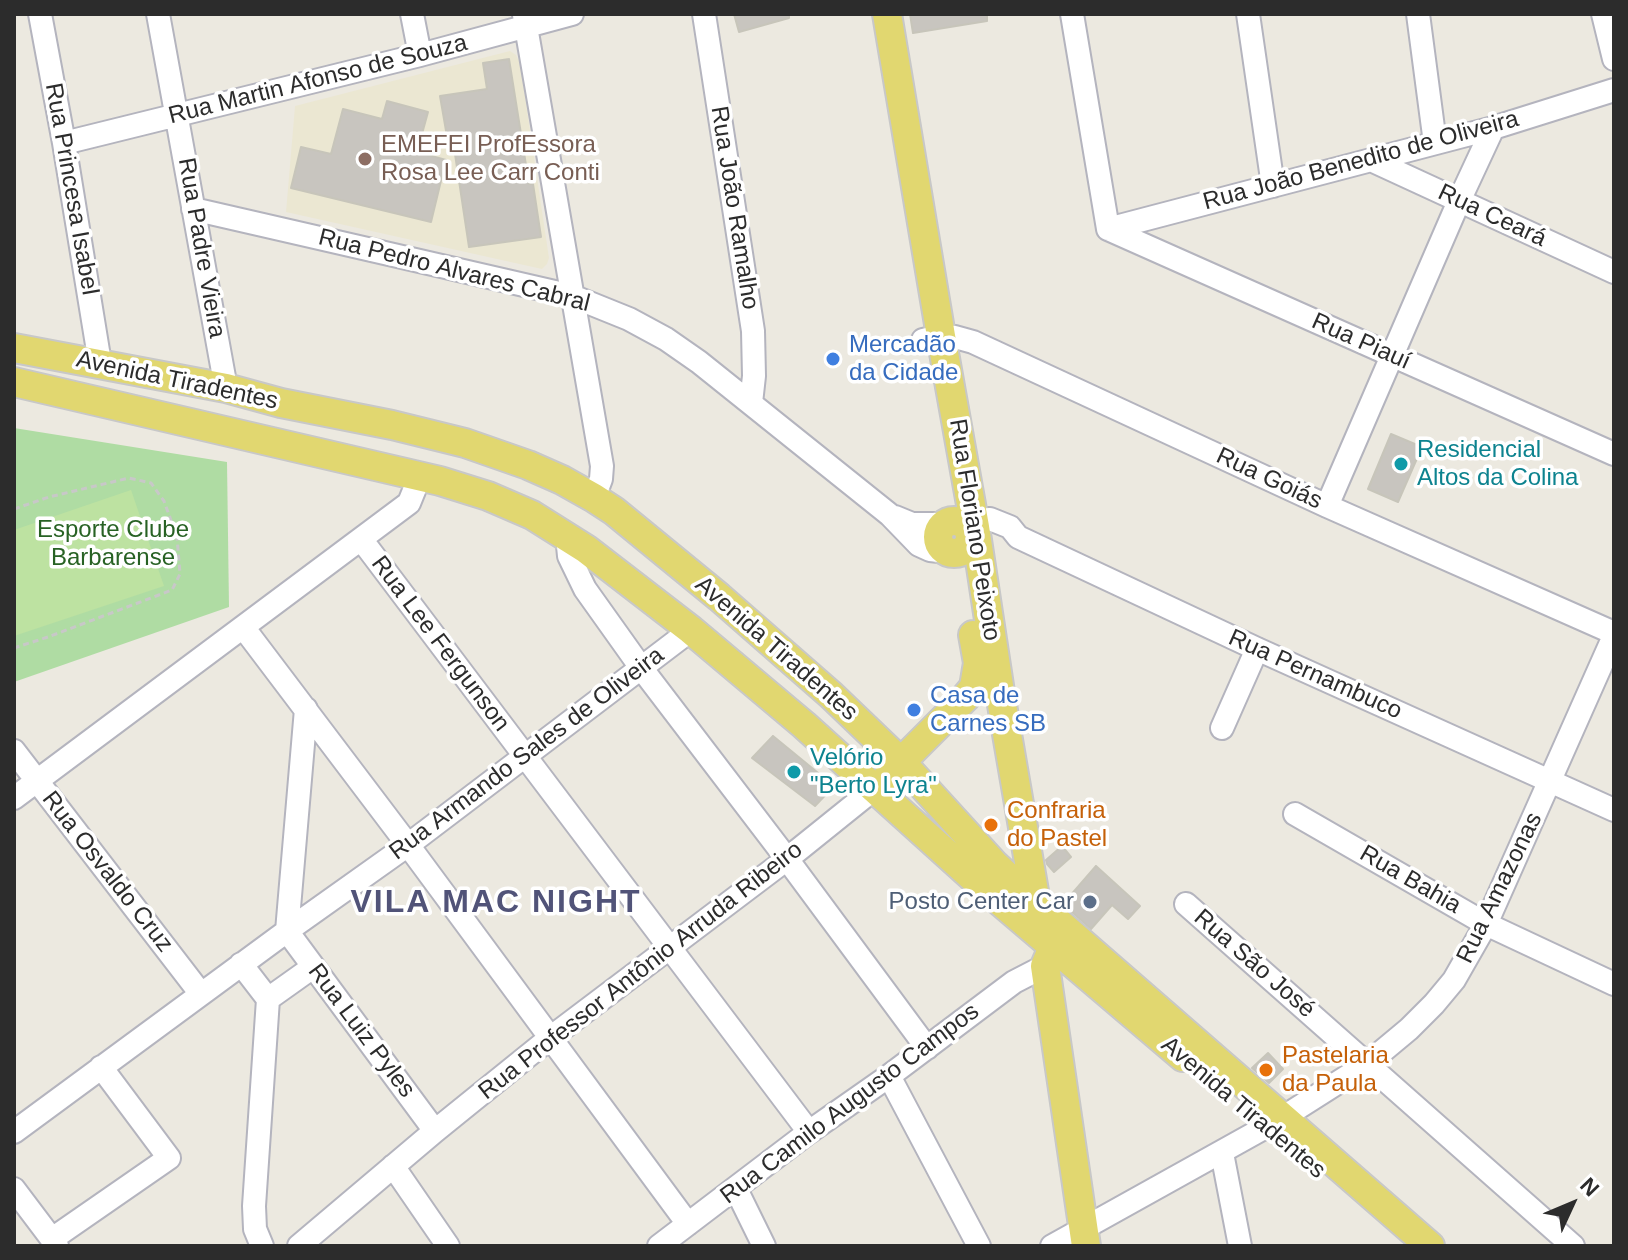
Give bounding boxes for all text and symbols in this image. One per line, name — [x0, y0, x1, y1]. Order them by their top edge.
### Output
street label: Rua Martin Afonso de Souza — [166, 29, 470, 131]
street label: Rua Princesa Isabel — [38, 81, 104, 297]
street label: Rua João Ramalho — [704, 104, 764, 312]
street label: Rua João Benedito de Oliveira — [1200, 105, 1522, 217]
place label: EMEFEI ProfEssora Rosa Lee Carr Conti — [381, 131, 600, 187]
marker: EMEFEI ProfEssora Rosa Lee Carr Conti — [356, 150, 374, 168]
street label: Rua Padre Vieira — [171, 156, 231, 340]
street label: Rua Ceará — [1433, 178, 1551, 254]
street label: Rua Pedro Alvares Cabral — [315, 223, 593, 319]
street label: Rua Piauí — [1307, 307, 1415, 377]
place label: Mercadão da Cidade — [849, 331, 958, 387]
street label: Avenida Tiradentes — [74, 346, 280, 416]
marker: Mercadão da Cidade — [824, 350, 842, 368]
street label: Rua Floriano Peixoto — [942, 417, 1006, 643]
place label: Residencial Altos da Colina — [1417, 436, 1578, 492]
street label: Rua Goiás — [1212, 442, 1326, 516]
marker: Residencial Altos da Colina — [1392, 455, 1410, 473]
park label: Esporte Clube Barbarense — [37, 516, 189, 572]
street label: Rua Lee Fergunson — [365, 551, 515, 737]
street label: Avenida Tiradentes — [689, 571, 863, 727]
street label: Rua Pernambuco — [1224, 624, 1406, 726]
street label: Rua Armando Sales de Oliveira — [384, 641, 670, 867]
place label: Casa de Carnes SB — [930, 682, 1046, 738]
marker: Casa de Carnes SB — [905, 701, 923, 719]
place label: Velório "Berto Lyra" — [810, 744, 937, 800]
marker: Velório "Berto Lyra" — [785, 763, 803, 781]
street label: Rua Osvaldo Cruz — [35, 786, 179, 958]
place label: Confraria do Pastel — [1007, 797, 1107, 853]
street label: Rua Amazonas — [1451, 808, 1549, 968]
marker: Confraria do Pastel — [982, 816, 1000, 834]
street label: Rua Professor Antônio Arruda Ribeiro — [473, 836, 809, 1106]
street label: Rua Bahia — [1354, 840, 1466, 920]
district label: VILA MAC NIGHT — [350, 884, 642, 922]
place label: Posto Center Car — [889, 888, 1074, 916]
marker: Posto Center Car — [1081, 893, 1099, 911]
street label: Rua São José — [1188, 904, 1320, 1024]
street label: Rua Luiz Pyles — [301, 958, 421, 1104]
street label: Rua Camilo Augusto Campos — [715, 997, 985, 1211]
street label: Avenida Tiradentes — [1155, 1031, 1331, 1185]
place label: Pastelaria da Paula — [1282, 1042, 1389, 1098]
marker: Pastelaria da Paula — [1257, 1061, 1275, 1079]
north arrow — [1532, 1164, 1612, 1244]
text: N — [1575, 1173, 1604, 1201]

